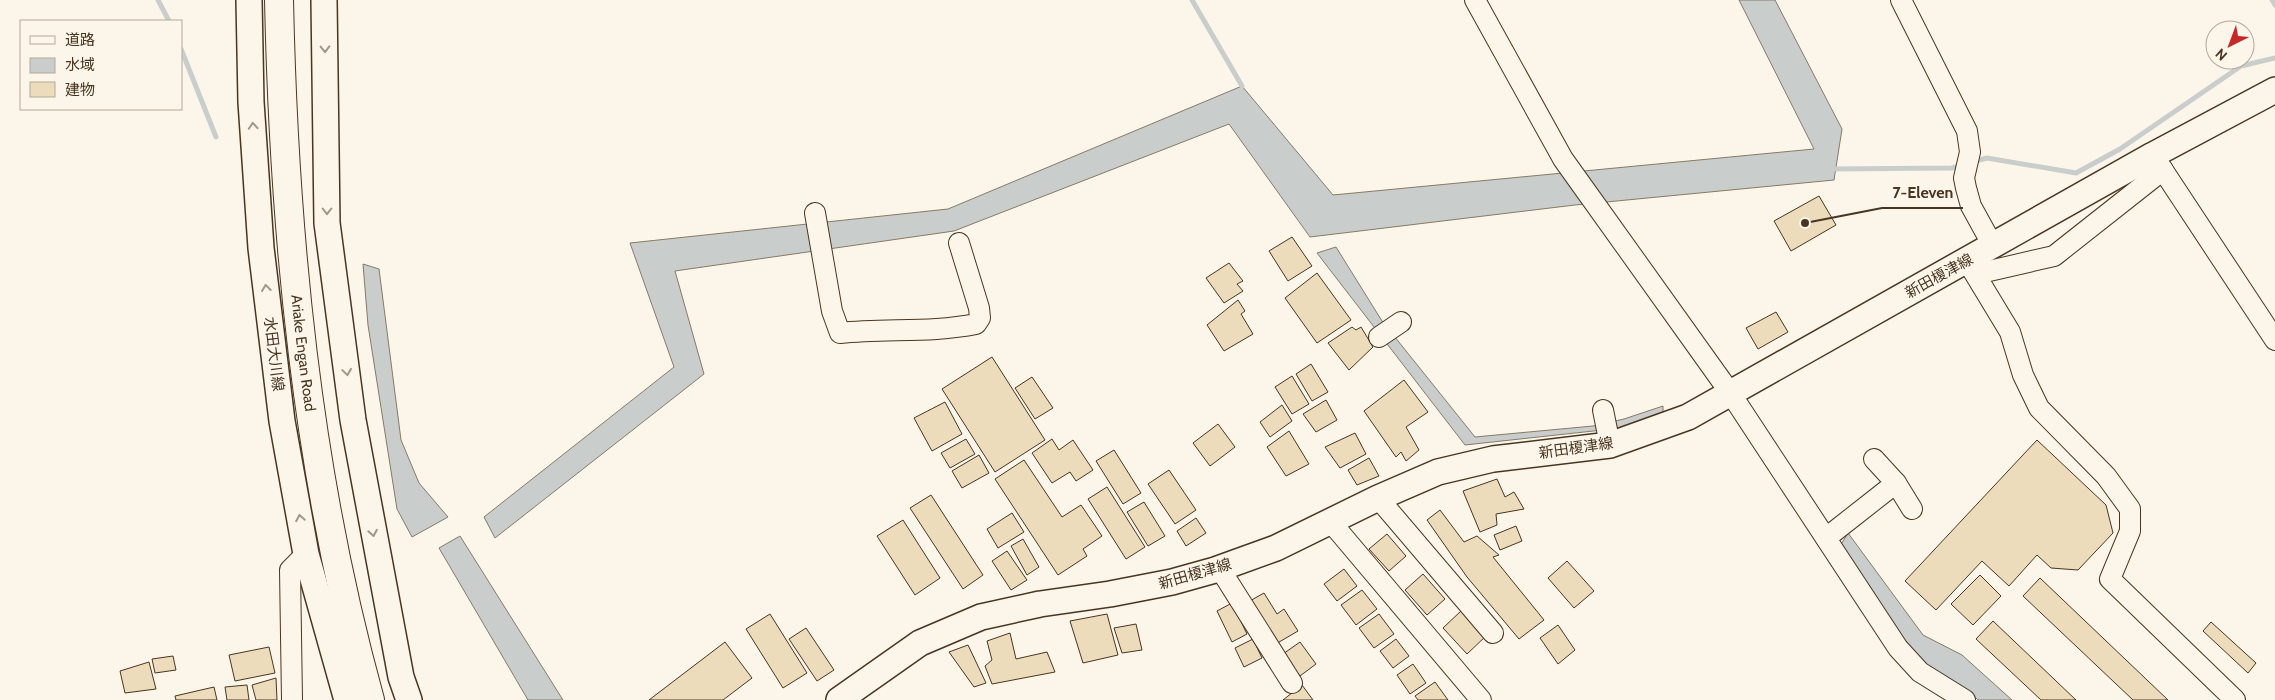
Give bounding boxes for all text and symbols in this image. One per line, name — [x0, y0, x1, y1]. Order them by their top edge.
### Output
legend — [20, 20, 182, 110]
north arrow — [2205, 20, 2255, 70]
text: 道路 — [65, 31, 95, 49]
one-way arrow — [320, 45, 330, 53]
text: N — [2212, 45, 2231, 65]
text: 水域 — [65, 56, 95, 74]
text: 建物 — [65, 81, 95, 99]
one-way arrow — [247, 121, 258, 129]
callout: 7-Eleven — [1882, 177, 1963, 208]
text: 7-Eleven — [1893, 183, 1953, 202]
one-way arrow — [322, 208, 332, 215]
street label: 新田榎津線 — [1902, 250, 1976, 302]
one-way arrow — [261, 283, 271, 292]
street label: Ariake Engan Road — [287, 294, 319, 413]
street label: 水田大川線 — [260, 316, 288, 392]
one-way arrow — [341, 369, 352, 377]
street label: 新田榎津線 — [1538, 434, 1614, 462]
one-way arrow — [295, 513, 305, 522]
one-way arrow — [368, 528, 378, 537]
street label: 新田榎津線 — [1156, 555, 1234, 593]

